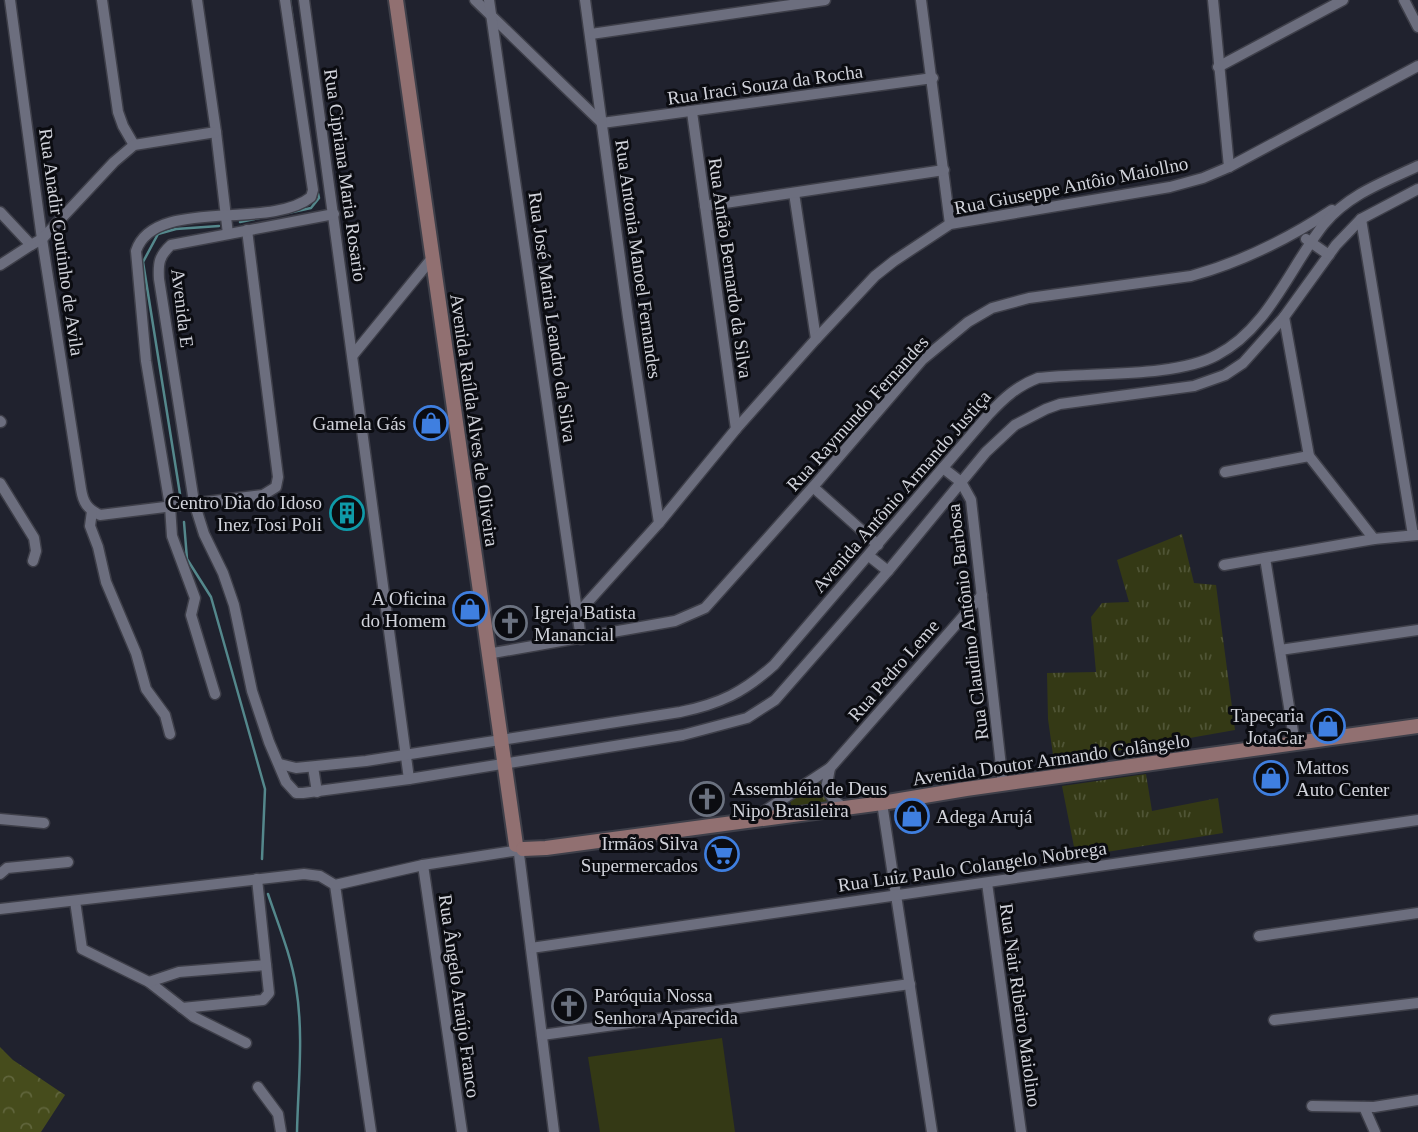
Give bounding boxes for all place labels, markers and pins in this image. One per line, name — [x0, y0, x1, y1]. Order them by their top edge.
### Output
shop icon: Gamela Gás — [412, 404, 450, 442]
place label: Gamela Gás — [313, 413, 406, 434]
place label: Centro Dia do Idoso Inez Tosi Poli — [167, 492, 322, 535]
building icon: Centro Dia do Idoso Inez Tosi Poli — [328, 494, 366, 532]
place label: A Oficina do Homem — [361, 588, 447, 631]
shop icon: A Oficina do Homem — [451, 590, 489, 628]
place label: Igreja Batista Manancial — [534, 602, 636, 645]
church icon: Igreja Batista Manancial — [491, 604, 529, 642]
place label: Tapeçaria JotaCar — [1230, 705, 1305, 748]
shop icon: Tapeçaria JotaCar — [1309, 707, 1347, 745]
place label: Mattos Auto Center — [1296, 757, 1390, 800]
shop icon: Mattos Auto Center — [1252, 759, 1290, 797]
place label: Assembléia de Deus Nipo Brasileira — [732, 778, 887, 821]
church icon: Assembléia de Deus Nipo Brasileira — [688, 780, 726, 818]
shop icon: Adega Arujá — [893, 797, 931, 835]
place label: Adega Arujá — [936, 806, 1033, 827]
place label: Irmãos Silva Supermercados — [581, 833, 699, 876]
supermarket icon: Irmãos Silva Supermercados — [703, 835, 741, 873]
place label: Paróquia Nossa Senhora Aparecida — [594, 985, 739, 1028]
church icon: Paróquia Nossa Senhora Aparecida — [550, 987, 588, 1025]

